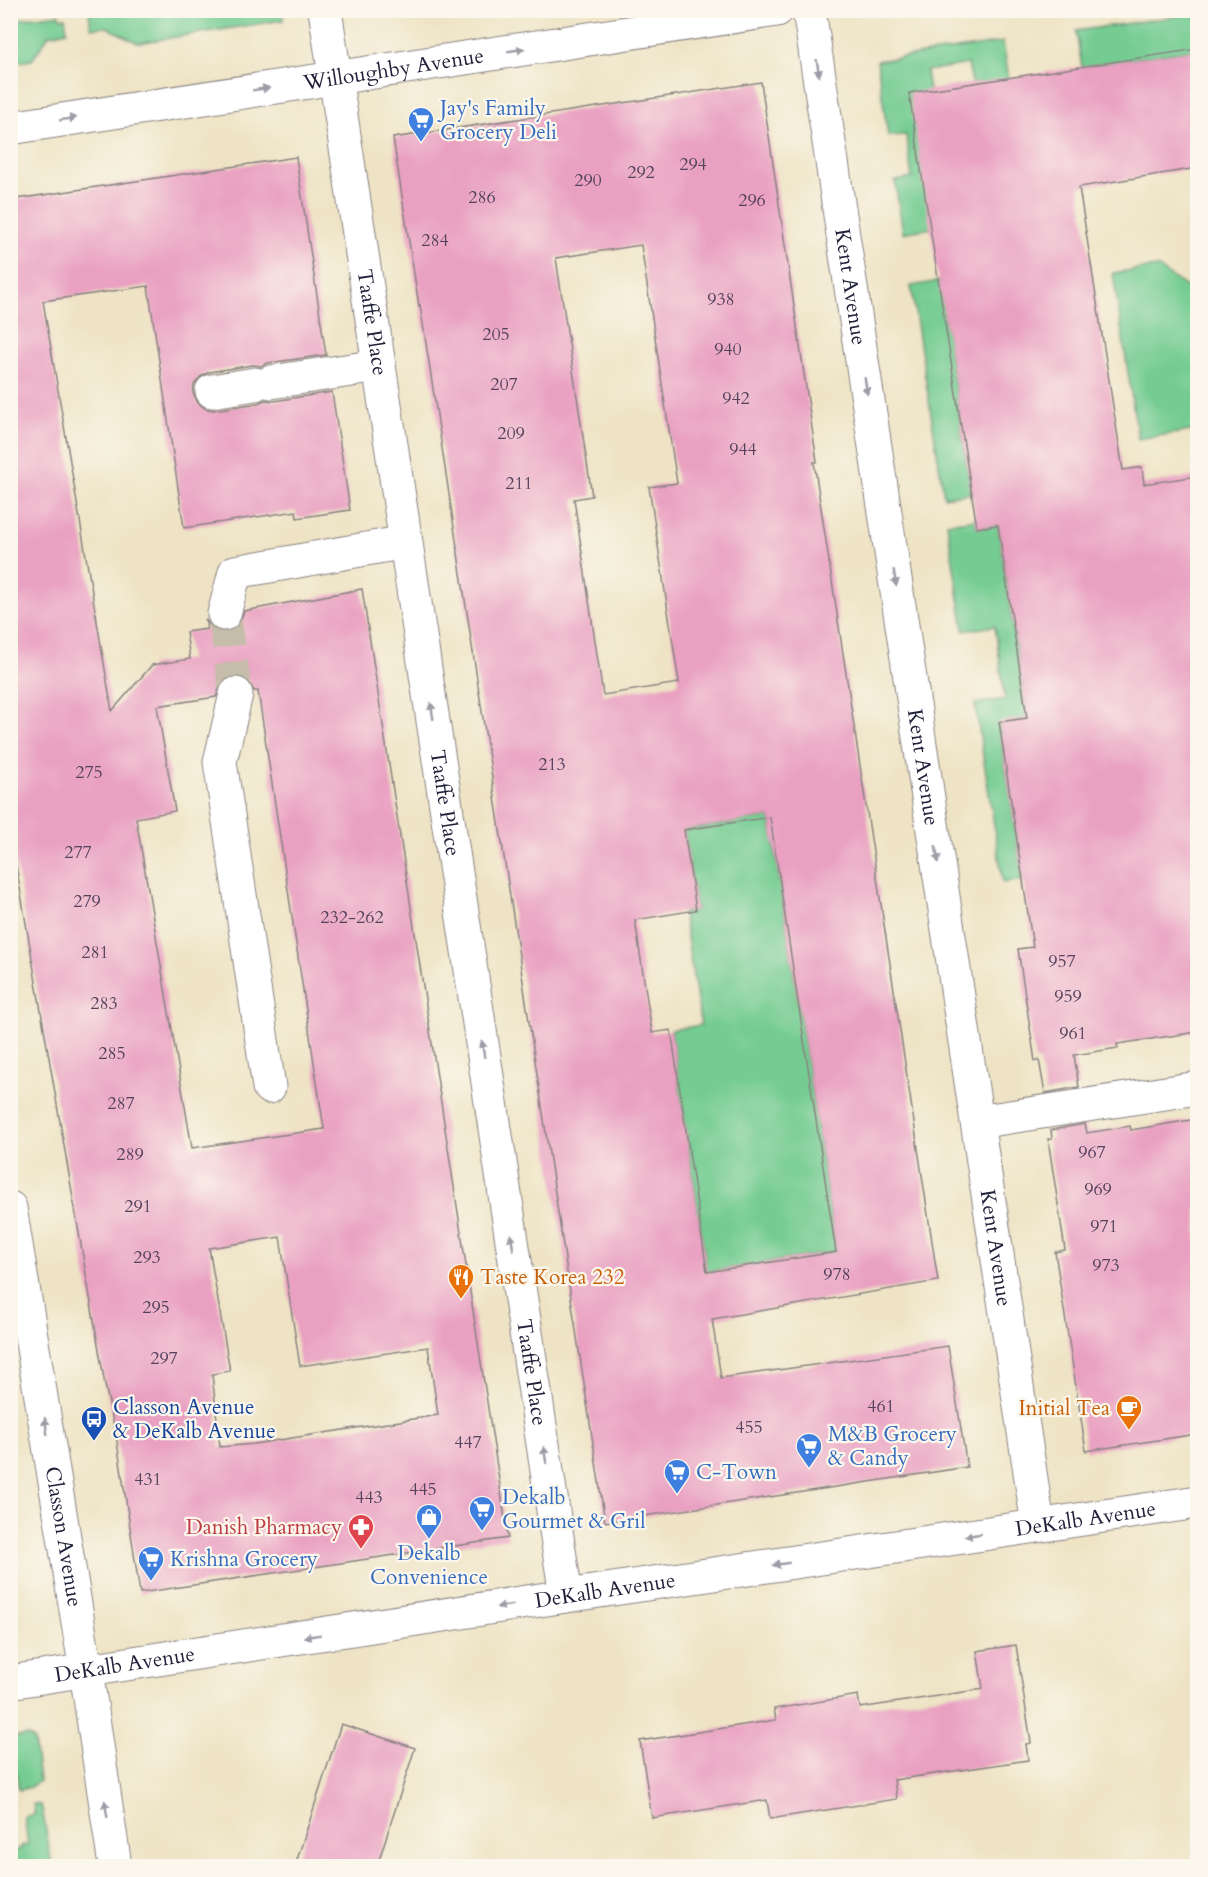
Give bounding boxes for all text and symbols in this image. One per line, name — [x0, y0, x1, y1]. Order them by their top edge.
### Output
street label: Willoughby Avenue — [300, 41, 486, 97]
one-way arrow — [507, 45, 526, 54]
one-way arrow — [813, 59, 822, 78]
one-way arrow — [252, 84, 271, 93]
place label: Jay's Family Grocery Deli — [437, 94, 557, 147]
supermarket icon: Jay's Family Grocery Deli — [406, 105, 436, 143]
one-way arrow — [59, 114, 78, 123]
house number: 294 — [679, 152, 707, 177]
house number: 292 — [627, 160, 655, 185]
house number: 290 — [574, 168, 602, 193]
house number: 286 — [468, 185, 496, 210]
house number: 296 — [738, 188, 766, 213]
street label: Kent Avenue — [828, 227, 874, 347]
house number: 284 — [421, 228, 449, 253]
street label: Taaffe Place — [350, 267, 395, 378]
house number: 938 — [707, 287, 735, 312]
house number: 205 — [482, 322, 510, 347]
house number: 940 — [714, 337, 742, 362]
house number: 207 — [490, 372, 518, 397]
one-way arrow — [861, 376, 870, 395]
house number: 942 — [722, 386, 750, 411]
house number: 209 — [497, 421, 525, 446]
house number: 944 — [729, 437, 757, 462]
house number: 211 — [505, 471, 533, 496]
one-way arrow — [891, 569, 900, 588]
one-way arrow — [427, 701, 436, 720]
street label: Kent Avenue — [900, 707, 947, 828]
street label: Taaffe Place — [423, 748, 468, 858]
house number: 213 — [538, 752, 566, 777]
house number: 275 — [75, 760, 103, 785]
house number: 277 — [64, 840, 92, 865]
one-way arrow — [932, 845, 941, 864]
house number: 279 — [73, 889, 101, 914]
house number: 232-262 — [320, 905, 384, 930]
house number: 281 — [81, 940, 109, 965]
house number: 957 — [1048, 949, 1076, 974]
house number: 959 — [1054, 984, 1082, 1009]
house number: 283 — [90, 991, 118, 1016]
house number: 961 — [1059, 1021, 1087, 1046]
one-way arrow — [478, 1039, 487, 1058]
house number: 285 — [98, 1041, 126, 1066]
house number: 287 — [107, 1091, 135, 1116]
house number: 967 — [1078, 1140, 1106, 1165]
house number: 289 — [116, 1142, 144, 1167]
house number: 969 — [1084, 1177, 1112, 1202]
street label: Kent Avenue — [973, 1188, 1019, 1308]
house number: 291 — [124, 1194, 152, 1219]
house number: 971 — [1090, 1214, 1118, 1239]
one-way arrow — [508, 1232, 517, 1251]
house number: 293 — [133, 1245, 161, 1270]
house number: 973 — [1092, 1253, 1120, 1278]
restaurant icon: Taste Korea 232 — [446, 1262, 476, 1300]
house number: 978 — [823, 1262, 851, 1287]
place label: Taste Korea 232 — [480, 1263, 625, 1292]
house number: 295 — [142, 1295, 170, 1320]
street label: Taaffe Place — [510, 1317, 554, 1428]
house number: 297 — [150, 1346, 178, 1371]
place label: Classon Avenue & DeKalb Avenue — [113, 1393, 276, 1446]
cafe icon: Initial Tea — [1114, 1393, 1144, 1431]
house number: 461 — [867, 1394, 895, 1419]
place label: Initial Tea — [1018, 1394, 1110, 1423]
bus stop icon: Classon Avenue & DeKalb Avenue — [79, 1404, 109, 1442]
house number: 455 — [735, 1415, 763, 1440]
one-way arrow — [41, 1417, 50, 1436]
place label: M&B Grocery & Candy — [828, 1420, 957, 1473]
house number: 447 — [454, 1430, 482, 1455]
supermarket icon: M&B Grocery & Candy — [794, 1431, 824, 1469]
one-way arrow — [540, 1446, 549, 1465]
supermarket icon: C-Town — [662, 1457, 692, 1495]
place label: C-Town — [696, 1458, 777, 1487]
street label: Classon Avenue — [38, 1464, 90, 1609]
house number: 431 — [134, 1467, 162, 1492]
house number: 445 — [409, 1477, 437, 1502]
place label: Dekalb Gourmet & Gril — [502, 1483, 646, 1536]
house number: 443 — [355, 1485, 383, 1510]
supermarket icon: Dekalb Gourmet & Gril — [467, 1494, 497, 1532]
street label: DeKalb Avenue — [1013, 1494, 1158, 1543]
shop icon: Dekalb Convenience — [414, 1502, 444, 1540]
pharmacy icon: Danish Pharmacy — [346, 1512, 376, 1550]
place label: Danish Pharmacy — [186, 1513, 342, 1542]
one-way arrow — [964, 1530, 983, 1539]
place label: Dekalb Convenience — [370, 1539, 488, 1592]
supermarket icon: Krishna Grocery — [136, 1544, 166, 1582]
place label: Krishna Grocery — [170, 1545, 318, 1574]
one-way arrow — [771, 1559, 790, 1568]
street label: DeKalb Avenue — [533, 1565, 677, 1615]
one-way arrow — [495, 1601, 514, 1610]
one-way arrow — [302, 1631, 321, 1640]
street label: DeKalb Avenue — [52, 1639, 197, 1689]
one-way arrow — [102, 1799, 111, 1818]

